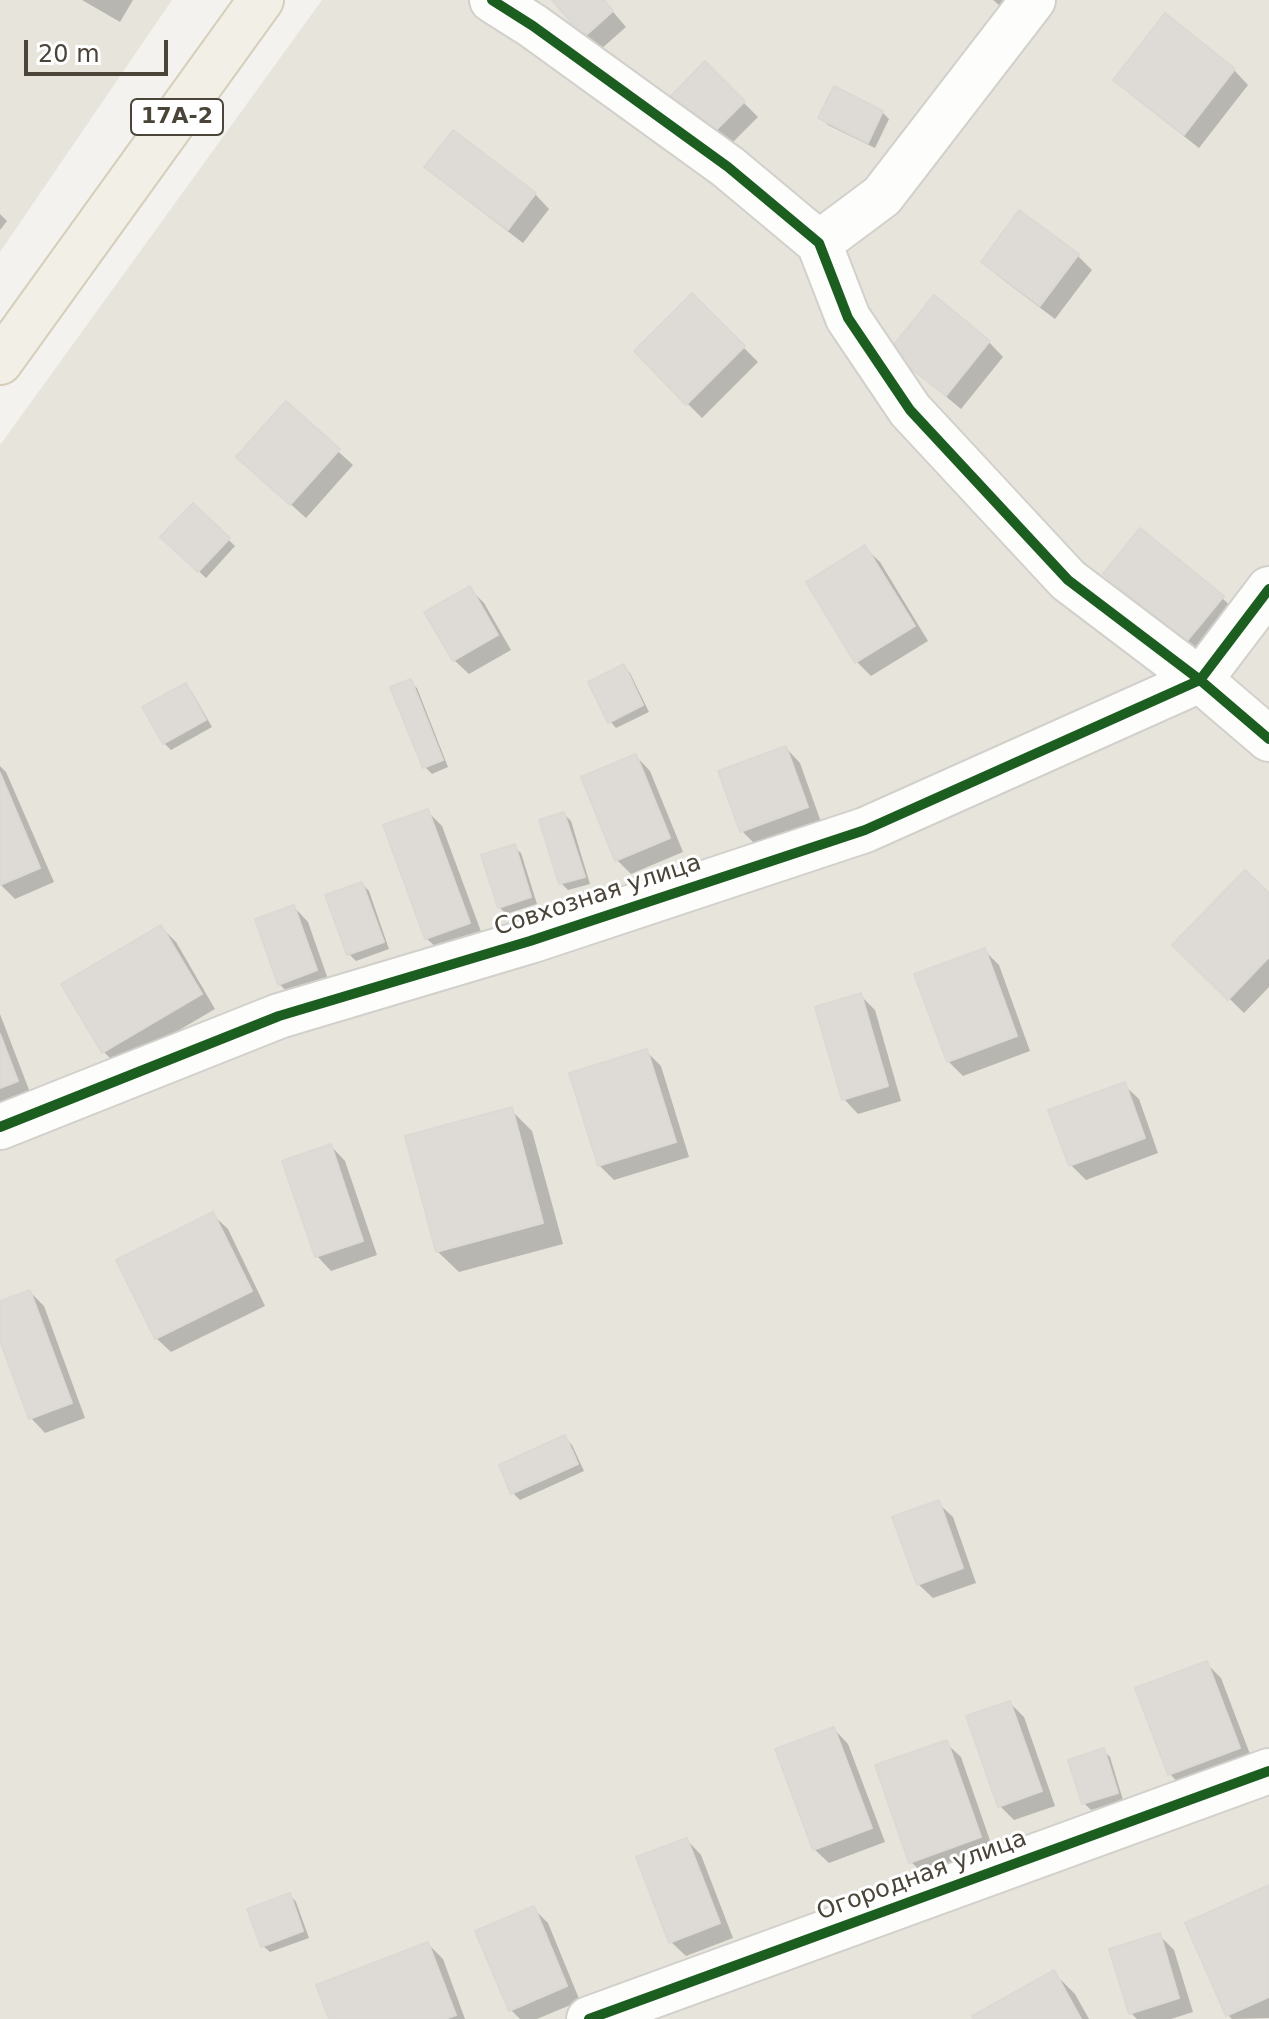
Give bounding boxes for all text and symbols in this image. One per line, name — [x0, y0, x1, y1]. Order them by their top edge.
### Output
scale bar — [28, 24, 172, 74]
text: 20 m — [38, 40, 100, 68]
road number: 17А-2 — [131, 99, 223, 135]
street label: Совхозная улица — [491, 849, 705, 943]
street label: Огородная улица — [813, 1825, 1031, 1927]

